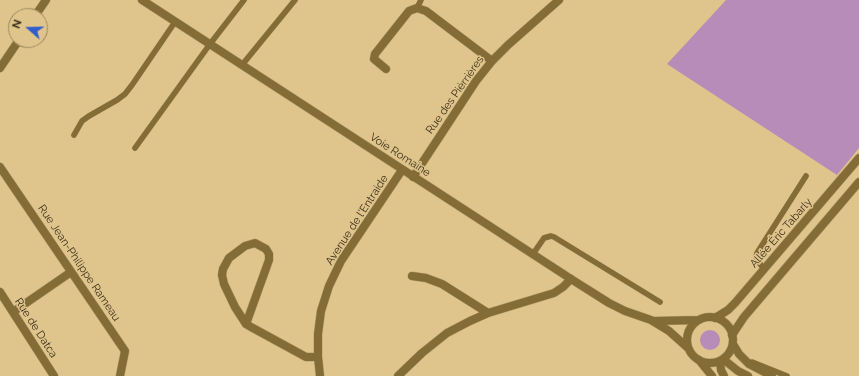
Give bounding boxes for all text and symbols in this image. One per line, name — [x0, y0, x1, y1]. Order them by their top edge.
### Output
north arrow — [8, 8, 48, 48]
text: N — [10, 18, 25, 30]
street label: Rue des Piérrières — [423, 54, 487, 136]
street label: Voie Romaine — [367, 130, 433, 180]
street label: Avenue de l'Entraide — [323, 172, 391, 268]
street label: Allée Éric Tabarly — [747, 196, 815, 270]
street label: Rue Jean-Philippe Rameau — [35, 202, 123, 324]
street label: Rue de Datca — [12, 296, 60, 360]

